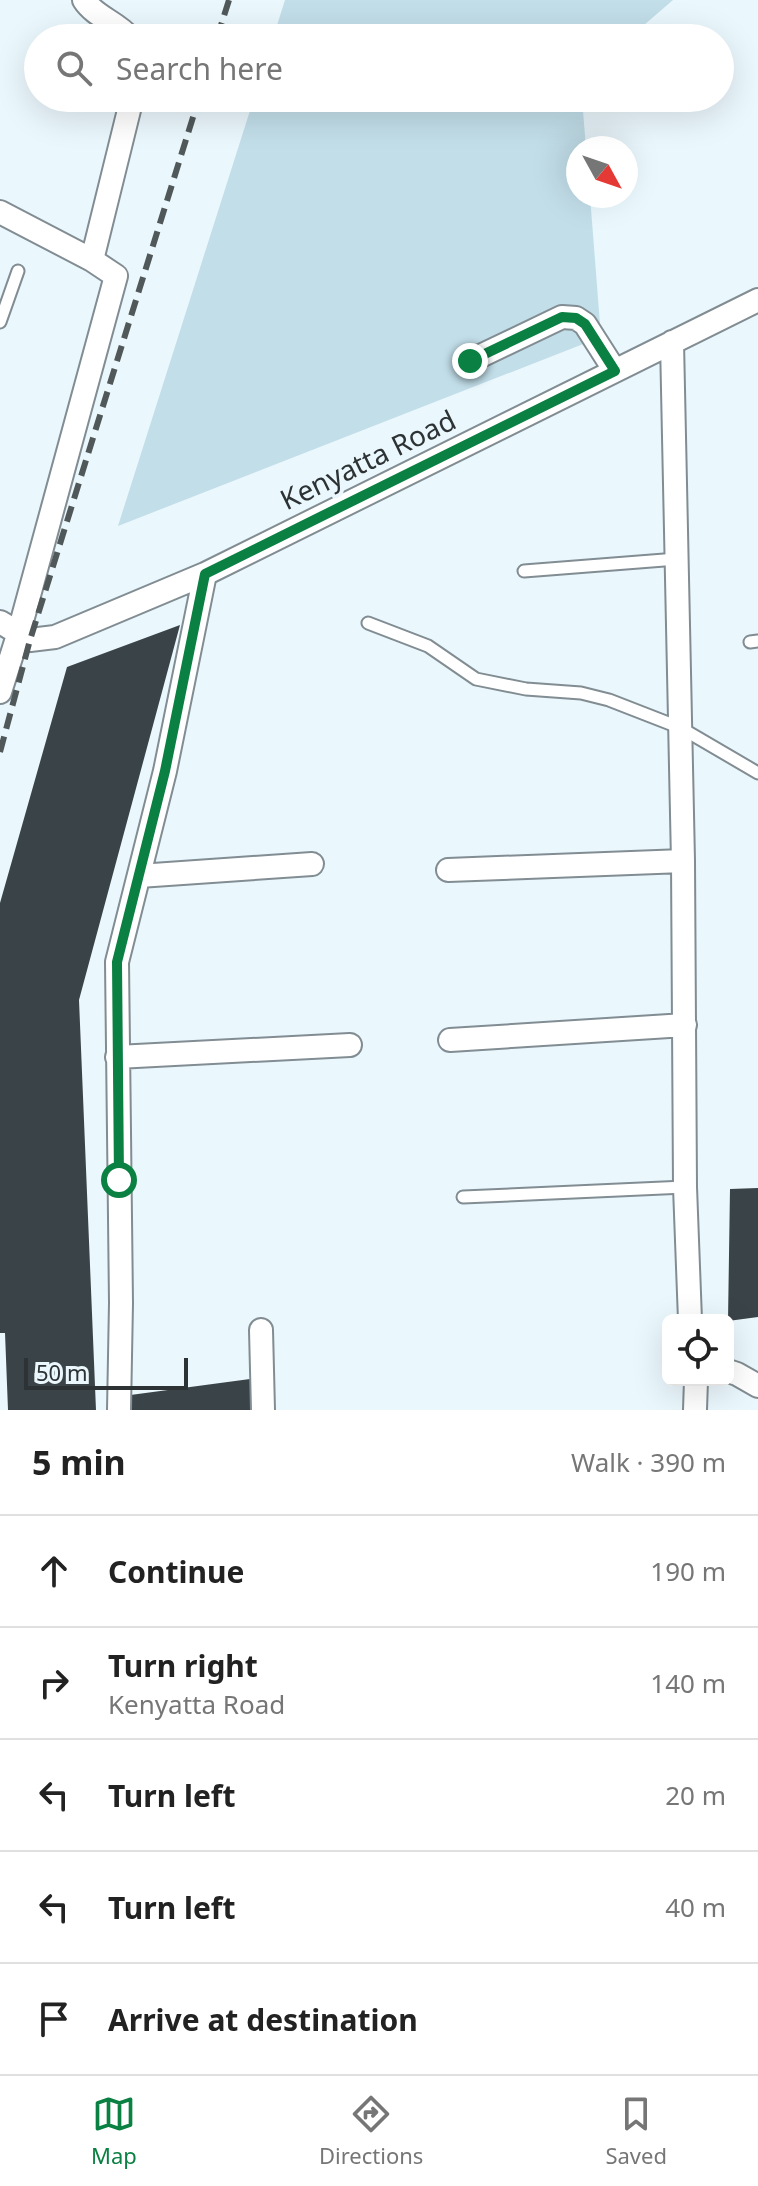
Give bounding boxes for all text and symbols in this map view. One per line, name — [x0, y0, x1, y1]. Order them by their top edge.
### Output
search box — [24, 24, 734, 112]
icon: search — [52, 46, 96, 90]
text: Search here — [116, 48, 283, 89]
north arrow — [566, 136, 638, 208]
route end — [452, 343, 488, 379]
street label: Kenyatta Road — [273, 400, 462, 518]
route start — [101, 1162, 137, 1198]
map controls — [662, 1314, 734, 1386]
button: locate — [662, 1314, 734, 1386]
scale bar — [24, 1354, 188, 1390]
text: 50 m — [36, 1357, 87, 1387]
text: 5 min — [32, 1439, 126, 1485]
text: Walk · 390 m — [571, 1444, 726, 1480]
icon: ahead — [32, 1549, 76, 1593]
text: Continue — [108, 1551, 244, 1592]
text: 190 m — [650, 1553, 726, 1589]
text: Turn right — [108, 1645, 258, 1686]
icon: right — [32, 1661, 76, 1705]
text: 140 m — [650, 1665, 726, 1701]
text: Kenyatta Road — [108, 1686, 285, 1722]
icon: left — [32, 1773, 76, 1817]
text: Turn left — [108, 1775, 236, 1816]
text: 20 m — [665, 1777, 726, 1813]
icon: left — [32, 1885, 76, 1929]
text: Turn left — [108, 1887, 236, 1928]
text: 40 m — [665, 1889, 726, 1925]
icon: arrive — [32, 1997, 76, 2041]
text: Arrive at destination — [108, 1999, 418, 2040]
tab: Map — [91, 2092, 137, 2170]
tab: Directions — [319, 2092, 423, 2170]
tab: Saved — [605, 2092, 667, 2170]

